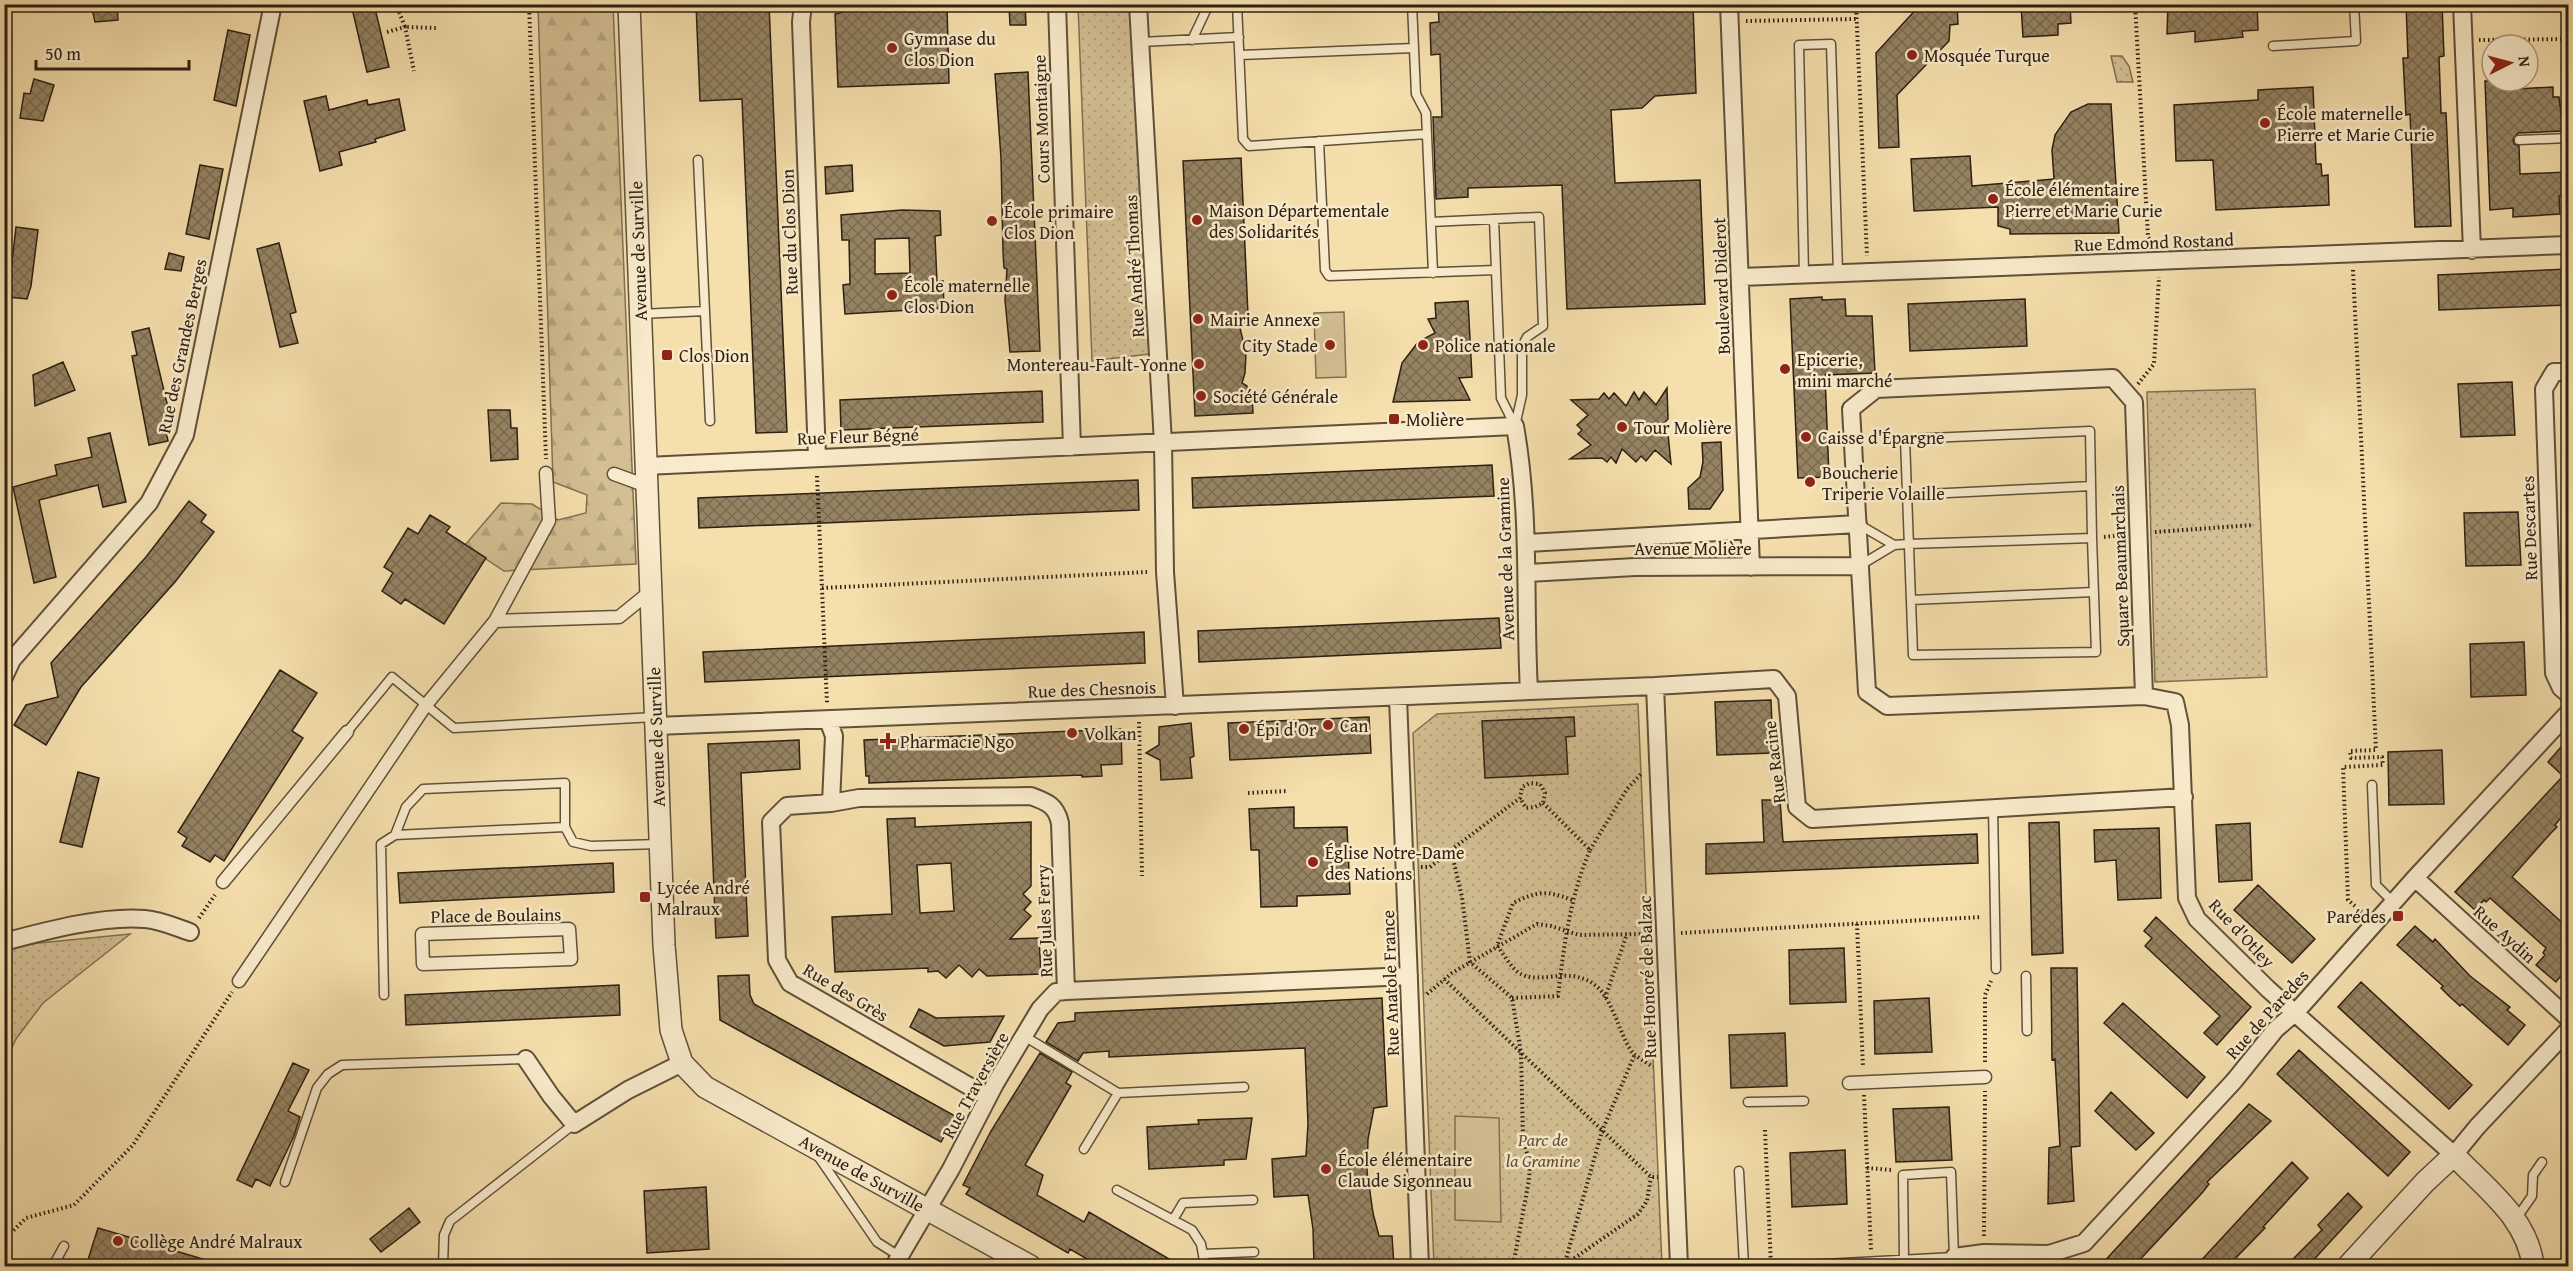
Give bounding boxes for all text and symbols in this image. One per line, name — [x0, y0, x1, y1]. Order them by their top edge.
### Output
place label: Gymnase du Clos Dion — [904, 25, 996, 73]
scale bar — [36, 33, 189, 71]
north arrow — [2480, 33, 2540, 93]
text: 50 m — [45, 40, 81, 67]
marker: Gymnase du Clos Dion — [885, 41, 899, 55]
place label: Mosquée Turque — [1924, 42, 2050, 69]
marker: Mosquée Turque — [1905, 48, 1919, 62]
street label: Cours Montaigne — [1025, 54, 1057, 184]
text: N — [2512, 55, 2537, 68]
place label: École maternelle Pierre et Marie Curie — [2277, 100, 2435, 148]
marker: École maternelle Pierre et Marie Curie — [2258, 116, 2272, 130]
street label: Rue du Clos Dion — [773, 168, 805, 296]
place label: École élémentaire Pierre et Marie Curie — [2005, 176, 2163, 224]
street label: Avenue de Surville — [622, 181, 654, 321]
marker: École élémentaire Pierre et Marie Curie — [1986, 192, 2000, 206]
street label: Rue André Thomas — [1117, 194, 1151, 338]
place label: Maison Départementale des Solidarités — [1209, 197, 1389, 245]
place label: École primaire Clos Dion — [1004, 198, 1114, 246]
marker: Maison Départementale des Solidarités — [1190, 213, 1204, 227]
marker: École primaire Clos Dion — [985, 214, 999, 228]
street label: Boulevard Diderot — [1705, 216, 1737, 355]
street label: Rue Edmond Rostand — [2074, 226, 2235, 258]
street label: Rue des Grandes Berges — [150, 256, 214, 436]
place label: École maternelle Clos Dion — [904, 272, 1030, 320]
marker: École maternelle Clos Dion — [885, 288, 899, 302]
place label: Mairie Annexe — [1210, 306, 1320, 333]
marker: Mairie Annexe — [1191, 312, 1205, 326]
place label: City Stade — [1242, 332, 1318, 359]
place label: Police nationale — [1435, 332, 1556, 359]
marker: City Stade — [1323, 338, 1337, 352]
marker: Police nationale — [1416, 338, 1430, 352]
place label: Clos Dion — [679, 342, 749, 369]
place label: Epicerie, mini marché — [1797, 346, 1893, 394]
marker: Clos Dion — [660, 348, 674, 362]
place label: Montereau-Fault-Yonne — [1007, 351, 1187, 378]
marker: Montereau-Fault-Yonne — [1192, 357, 1206, 371]
marker: Epicerie, mini marché — [1778, 362, 1792, 376]
place label: Société Générale — [1213, 383, 1338, 410]
marker: Société Générale — [1194, 389, 1208, 403]
place label: Molière — [1406, 406, 1464, 433]
marker: Molière — [1387, 412, 1401, 426]
place label: Tour Molière — [1634, 414, 1732, 441]
street label: Rue Fleur Bégné — [797, 420, 919, 452]
marker: Tour Molière — [1615, 420, 1629, 434]
place label: Caisse d'Épargne — [1818, 424, 1945, 451]
marker: Caisse d'Épargne — [1799, 430, 1813, 444]
place label: Boucherie Triperie Volaille — [1822, 459, 1945, 507]
marker: Boucherie Triperie Volaille — [1803, 475, 1817, 489]
street label: Rue Descartes — [2514, 475, 2544, 581]
street label: Avenue de la Gramine — [1489, 477, 1521, 641]
street label: Square Beaumarchais — [2104, 485, 2136, 647]
street label: Avenue Molière — [1634, 535, 1752, 562]
street label: Avenue de Surville — [640, 667, 672, 807]
street label: Rue des Chesnois — [1027, 673, 1157, 705]
place label: Can — [1340, 712, 1368, 739]
place label: Épi d'Or — [1256, 716, 1317, 743]
marker: Can — [1321, 718, 1335, 732]
street label: Rue Racine — [1756, 719, 1792, 805]
place label: Volkan — [1084, 720, 1137, 747]
marker: Épi d'Or — [1237, 722, 1251, 736]
marker: Volkan — [1065, 726, 1079, 740]
place label: Pharmacie Ngo — [900, 728, 1014, 755]
marker: Pharmacie Ngo — [881, 734, 895, 748]
place label: Église Notre-Dame des Nations — [1325, 839, 1464, 887]
marker: Église Notre-Dame des Nations — [1306, 855, 1320, 869]
street label: Rue Jules Ferry — [1029, 864, 1059, 978]
place label: Lycée André Malraux — [657, 874, 750, 922]
marker: Lycée André Malraux — [638, 890, 652, 904]
street label: Rue d'Otley — [2203, 892, 2281, 974]
street label: Rue Honoré de Balzac — [1631, 895, 1663, 1059]
street label: Rue Aydin — [2468, 898, 2542, 970]
street label: Place de Boulains — [430, 900, 562, 930]
place label: Parédes — [2327, 903, 2386, 930]
marker: Parédes — [2391, 909, 2405, 923]
street label: Rue Anatole France — [1374, 910, 1406, 1056]
street label: Rue des Grès — [798, 956, 894, 1028]
street label: Rue de Paredes — [2219, 963, 2315, 1065]
street label: Rue Traversière — [934, 1027, 1016, 1143]
park label: Parc de la Gramine — [1506, 1126, 1580, 1174]
street label: Avenue de Surville — [794, 1127, 930, 1219]
place label: École élémentaire Claude Sigonneau — [1338, 1146, 1472, 1194]
marker: École élémentaire Claude Sigonneau — [1319, 1162, 1333, 1176]
place label: Collège André Malraux — [130, 1228, 303, 1255]
marker: Collège André Malraux — [111, 1234, 125, 1248]

